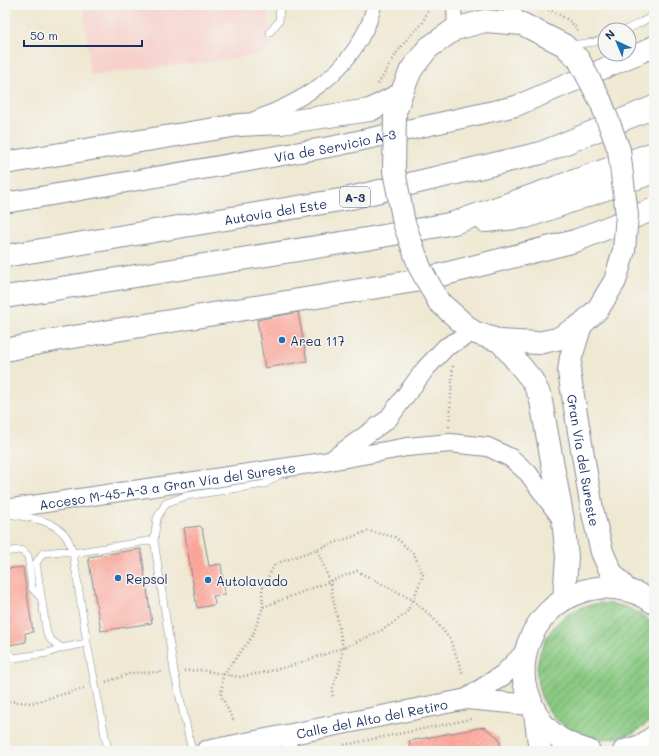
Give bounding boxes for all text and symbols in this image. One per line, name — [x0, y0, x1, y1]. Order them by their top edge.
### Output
scale bar — [24, 22, 142, 48]
north arrow — [597, 22, 637, 62]
text: N — [601, 26, 618, 43]
text: 50 m — [30, 27, 58, 43]
street label: Vía de Servicio A-3 — [273, 124, 398, 165]
road number: A-3 — [340, 187, 370, 207]
street label: Autovía del Este — [222, 194, 328, 228]
place label: Area 117 — [290, 332, 345, 349]
marker: Area 117 — [277, 335, 287, 345]
street label: Gran Vía del Sureste — [564, 393, 604, 528]
street label: Acceso M-45-A-3 a Gran Vía del Sureste — [38, 458, 297, 512]
place label: Repsol — [126, 570, 168, 587]
place label: Autolavado — [216, 572, 288, 589]
marker: Repsol — [113, 573, 123, 583]
marker: Autolavado — [203, 575, 213, 585]
street label: Calle del Alto del Retiro — [295, 695, 449, 741]

